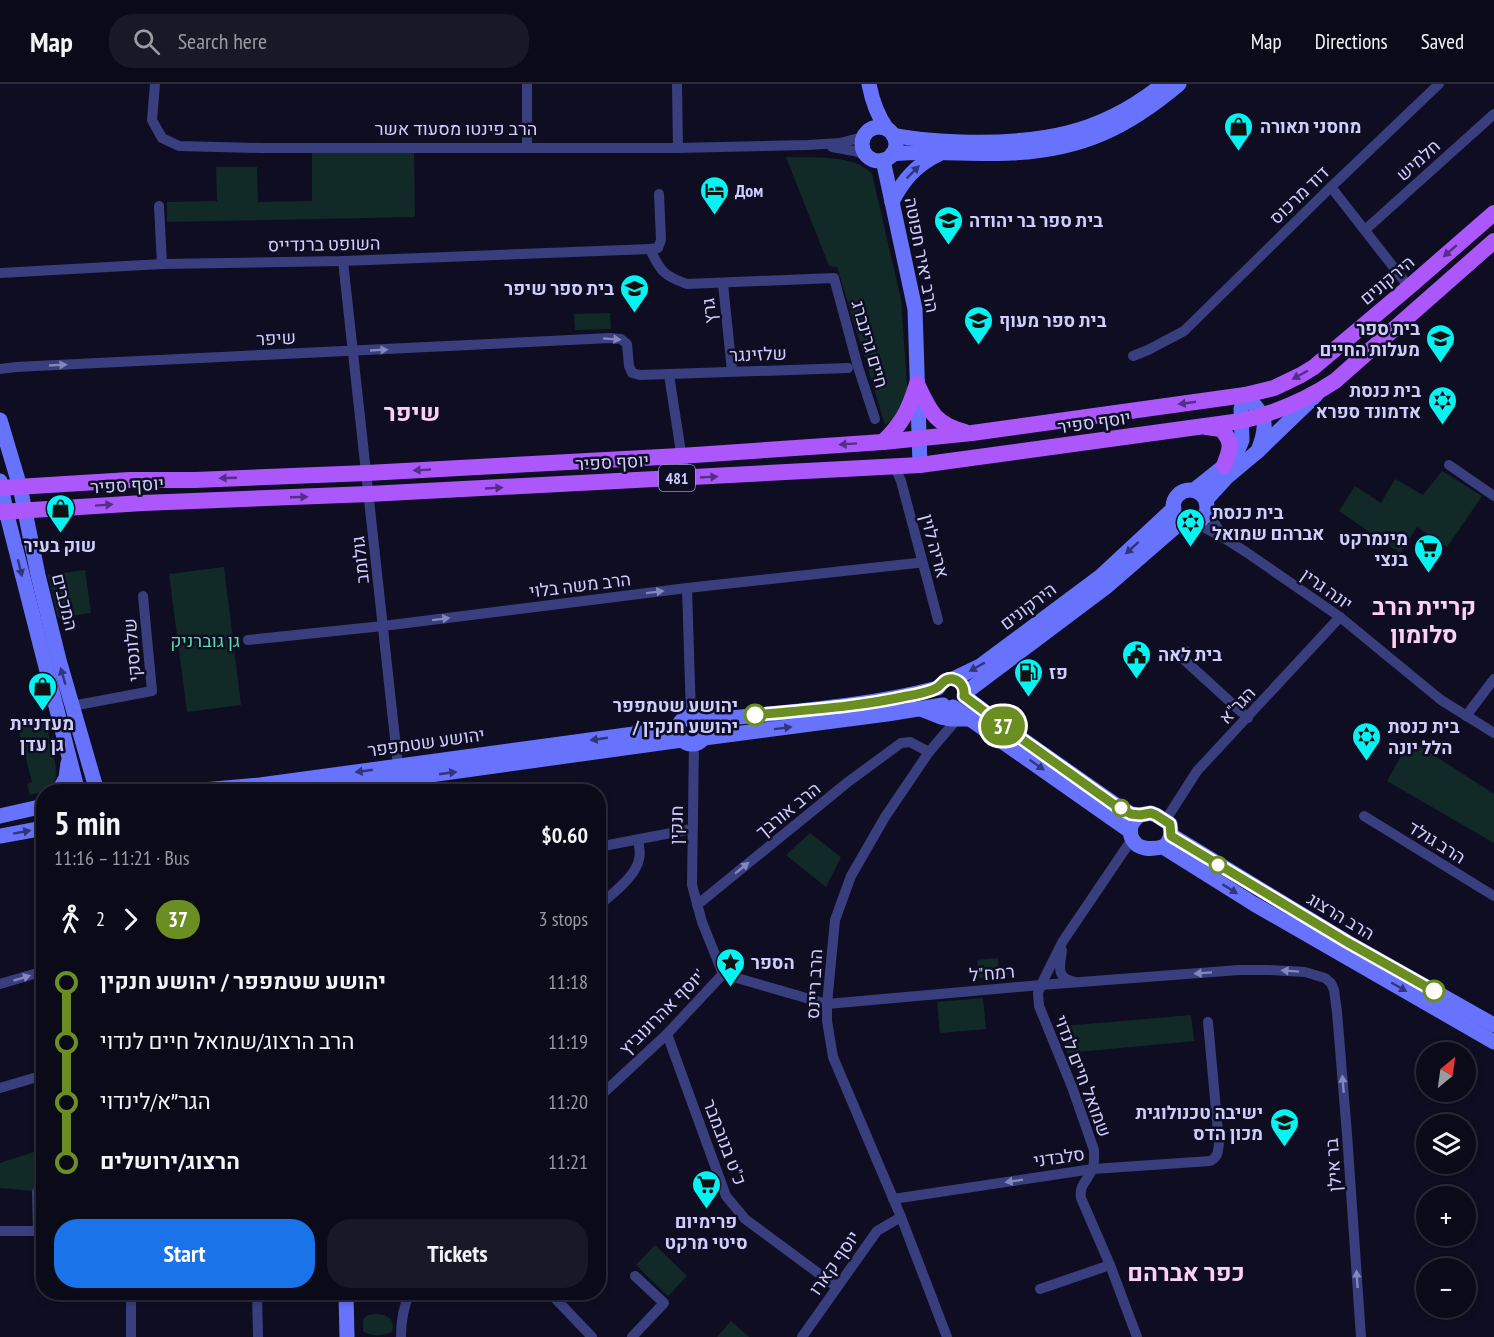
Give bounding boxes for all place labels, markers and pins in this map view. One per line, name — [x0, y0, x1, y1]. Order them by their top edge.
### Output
shop icon: מחסני תאורה — [1223, 110, 1255, 152]
place label: מחסני תאורה — [1260, 115, 1361, 138]
hotel icon: Дом — [698, 174, 730, 216]
place label: Дом — [735, 179, 763, 202]
school or university icon: בית ספר בר יהודה — [932, 204, 964, 246]
place label: בית ספר בר יהודה — [969, 209, 1103, 232]
school or university icon: בית ספר שיפר — [619, 272, 651, 314]
place label: בית ספר שיפר — [504, 277, 614, 300]
school or university icon: בית ספר מעוף — [962, 304, 994, 346]
place label: בית ספר מעוף — [999, 309, 1107, 332]
place label: בית ספר מעלות החיים — [1320, 317, 1420, 361]
school or university icon: בית ספר מעלות החיים — [1425, 322, 1457, 364]
place label: בית כנסת אדמונד ספרא — [1316, 379, 1421, 423]
synagogue icon: בית כנסת אדמונד ספרא — [1426, 384, 1458, 426]
shop icon: שוק בעיר — [44, 492, 76, 534]
place label: בית כנסת אברהם שמואל — [1212, 501, 1324, 545]
synagogue icon: בית כנסת אברהם שמואל — [1175, 506, 1207, 548]
place label: מינמרקט בנצי — [1339, 527, 1408, 571]
supermarket icon: מינמרקט בנצי — [1413, 532, 1445, 574]
place label: שוק בעיר — [24, 534, 96, 557]
public building icon: בית לאה — [1121, 638, 1153, 680]
place label: בית לאה — [1158, 643, 1222, 666]
fuel station icon: פז — [1012, 656, 1044, 698]
place label: פז — [1049, 661, 1068, 684]
shop icon: מעדניית גן עדן — [26, 670, 58, 712]
place label: יהושע שטמפפר / יהושע חנקין — [613, 694, 738, 738]
marker: יהושע שטמפפר / יהושע חנקין — [744, 704, 766, 726]
place label: מעדניית גן עדן — [10, 712, 74, 756]
place label: בית כנסת הלל יונה — [1388, 715, 1460, 759]
synagogue icon: בית כנסת הלל יונה — [1351, 720, 1383, 762]
unlabelled marker — [1112, 799, 1130, 817]
unlabelled marker — [1209, 856, 1227, 874]
place icon: הספר — [714, 946, 746, 988]
place label: הספר — [751, 951, 795, 974]
unlabelled marker — [1423, 980, 1445, 1002]
place label: ישיבה טכנולוגית מכון הדס — [1135, 1101, 1263, 1145]
school or university icon: ישיבה טכנולוגית מכון הדס — [1268, 1106, 1300, 1148]
supermarket icon: פרימיום סיטי מרקט — [690, 1168, 722, 1210]
place label: פרימיום סיטי מרקט — [664, 1210, 748, 1254]

